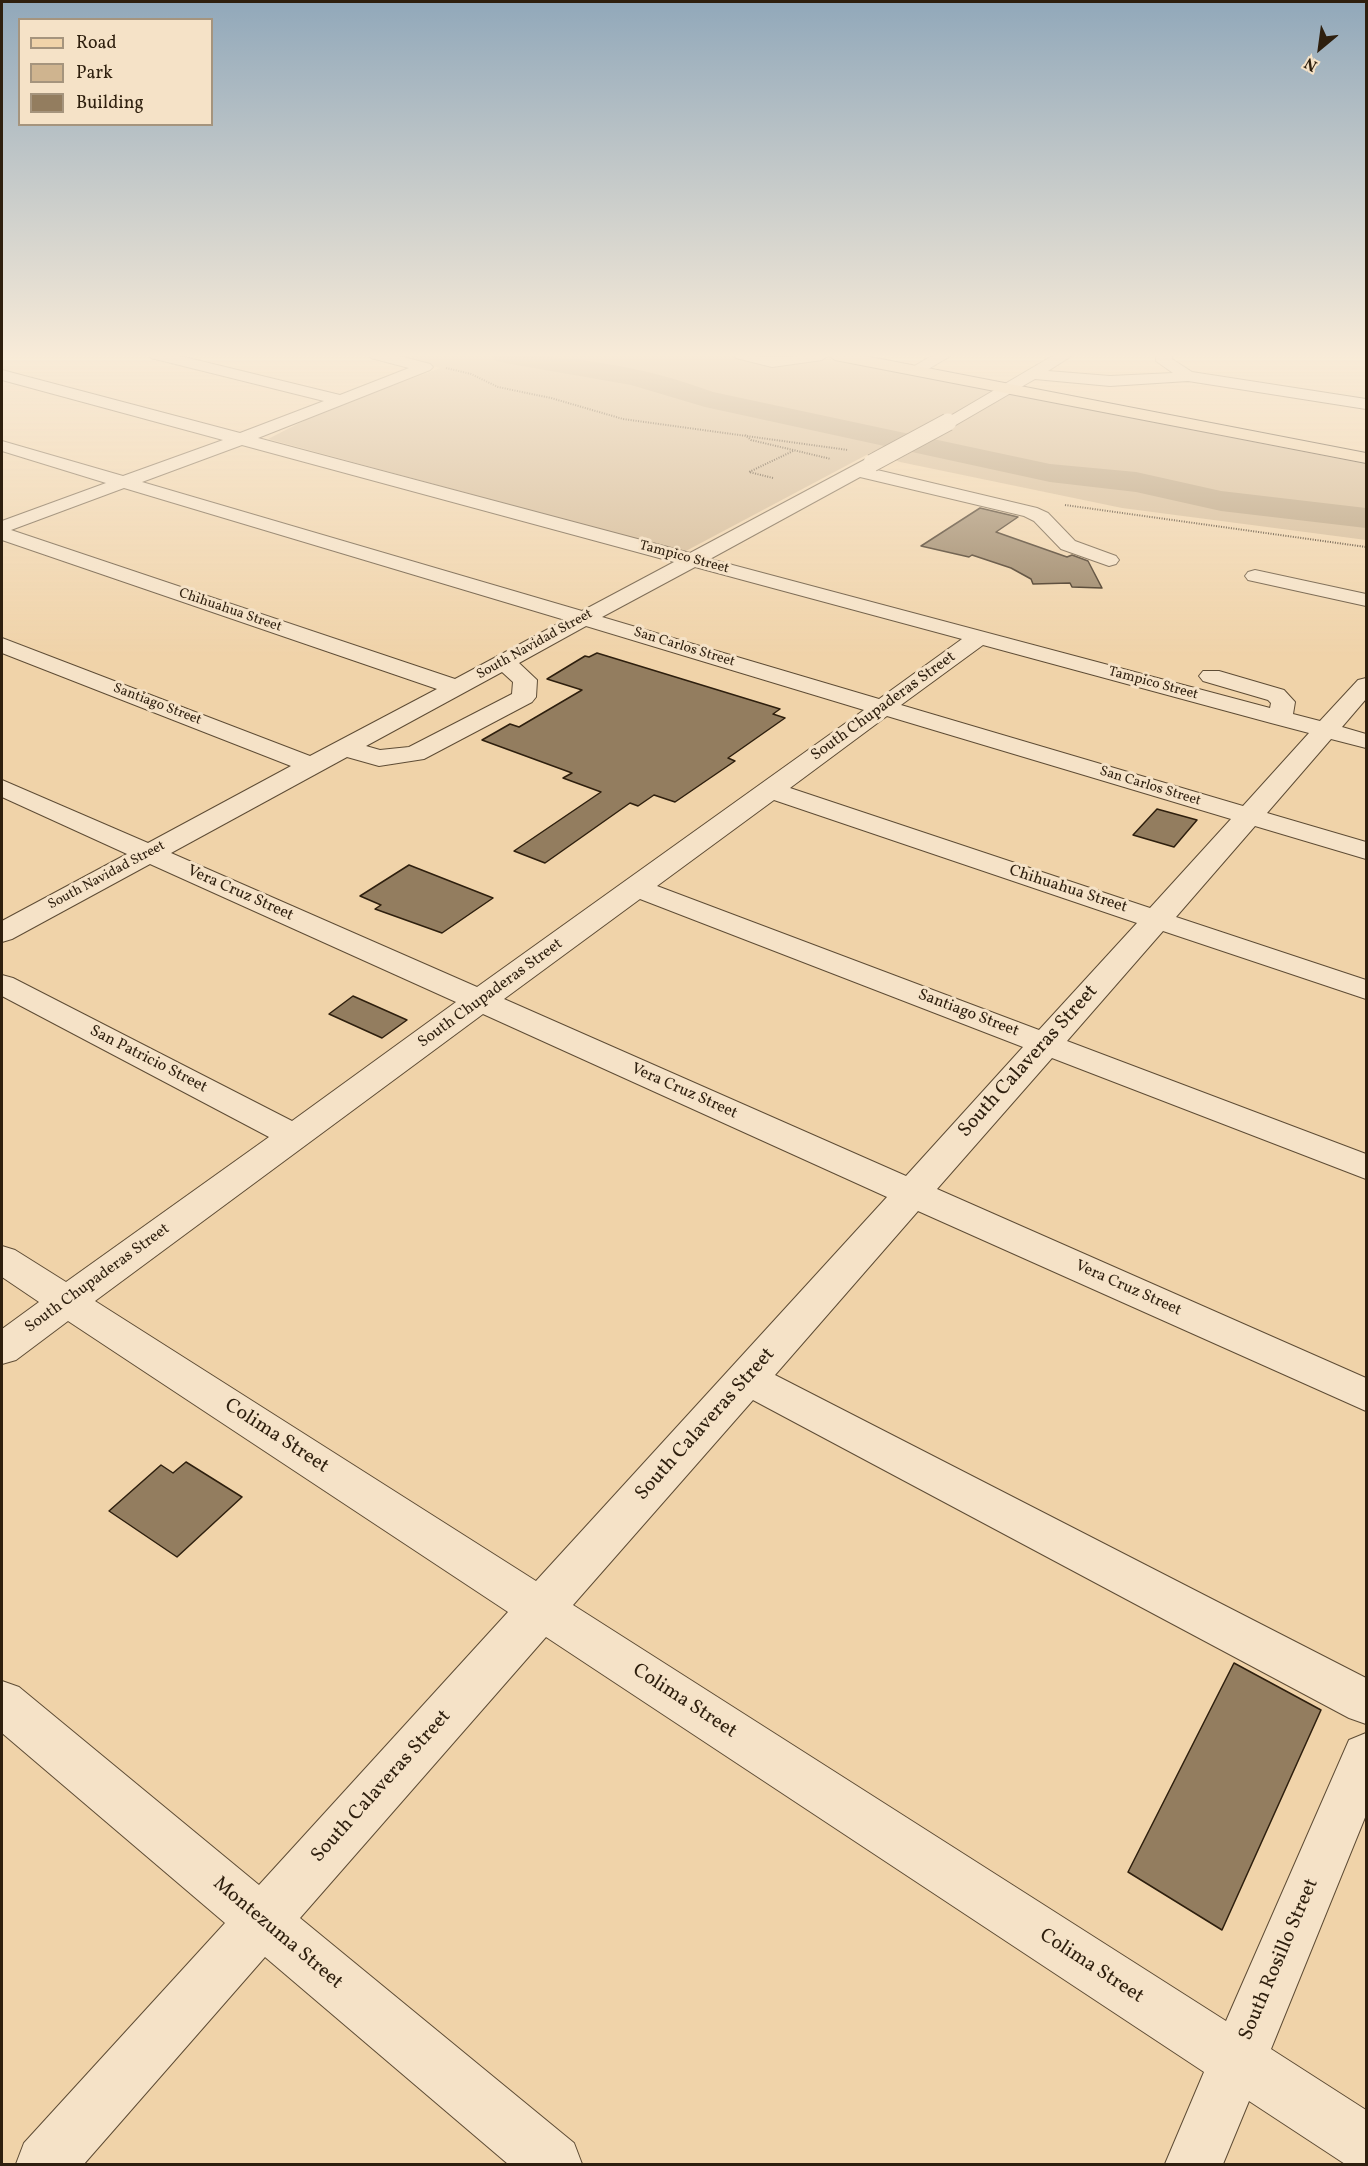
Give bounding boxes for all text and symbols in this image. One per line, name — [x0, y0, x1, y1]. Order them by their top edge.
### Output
legend — [18, 18, 213, 126]
north arrow — [1290, 18, 1350, 78]
text: Road — [76, 31, 117, 56]
text: N — [1301, 51, 1322, 76]
text: Park — [76, 61, 113, 86]
text: Building — [76, 91, 144, 116]
street label: Tampico Street — [637, 538, 731, 578]
street label: Chihuahua Street — [176, 586, 284, 636]
street label: South Navidad Street — [474, 606, 596, 684]
street label: San Carlos Street — [631, 625, 737, 671]
street label: South Chupaderas Street — [808, 648, 960, 766]
street label: Tampico Street — [1106, 664, 1200, 704]
street label: Santiago Street — [110, 680, 204, 730]
street label: San Carlos Street — [1097, 764, 1203, 810]
street label: South Navidad Street — [46, 838, 168, 914]
street label: Vera Cruz Street — [184, 862, 296, 926]
street label: Chihuahua Street — [1007, 862, 1129, 918]
street label: South Chupaderas Street — [415, 935, 567, 1053]
street label: South Calaveras Street — [954, 981, 1104, 1143]
street label: Santiago Street — [915, 986, 1021, 1042]
street label: San Patricio Street — [86, 1022, 210, 1098]
street label: Vera Cruz Street — [628, 1060, 740, 1124]
street label: South Chupaderas Street — [22, 1220, 174, 1338]
street label: Vera Cruz Street — [1072, 1257, 1184, 1321]
street label: South Calaveras Street — [631, 1344, 781, 1506]
street label: Colima Street — [219, 1394, 333, 1480]
street label: Colima Street — [627, 1659, 741, 1745]
street label: South Calaveras Street — [307, 1706, 457, 1868]
street label: Montezuma Street — [207, 1873, 347, 1995]
street label: South Rosillo Street — [1235, 1875, 1325, 2045]
street label: Colima Street — [1034, 1924, 1148, 2010]

